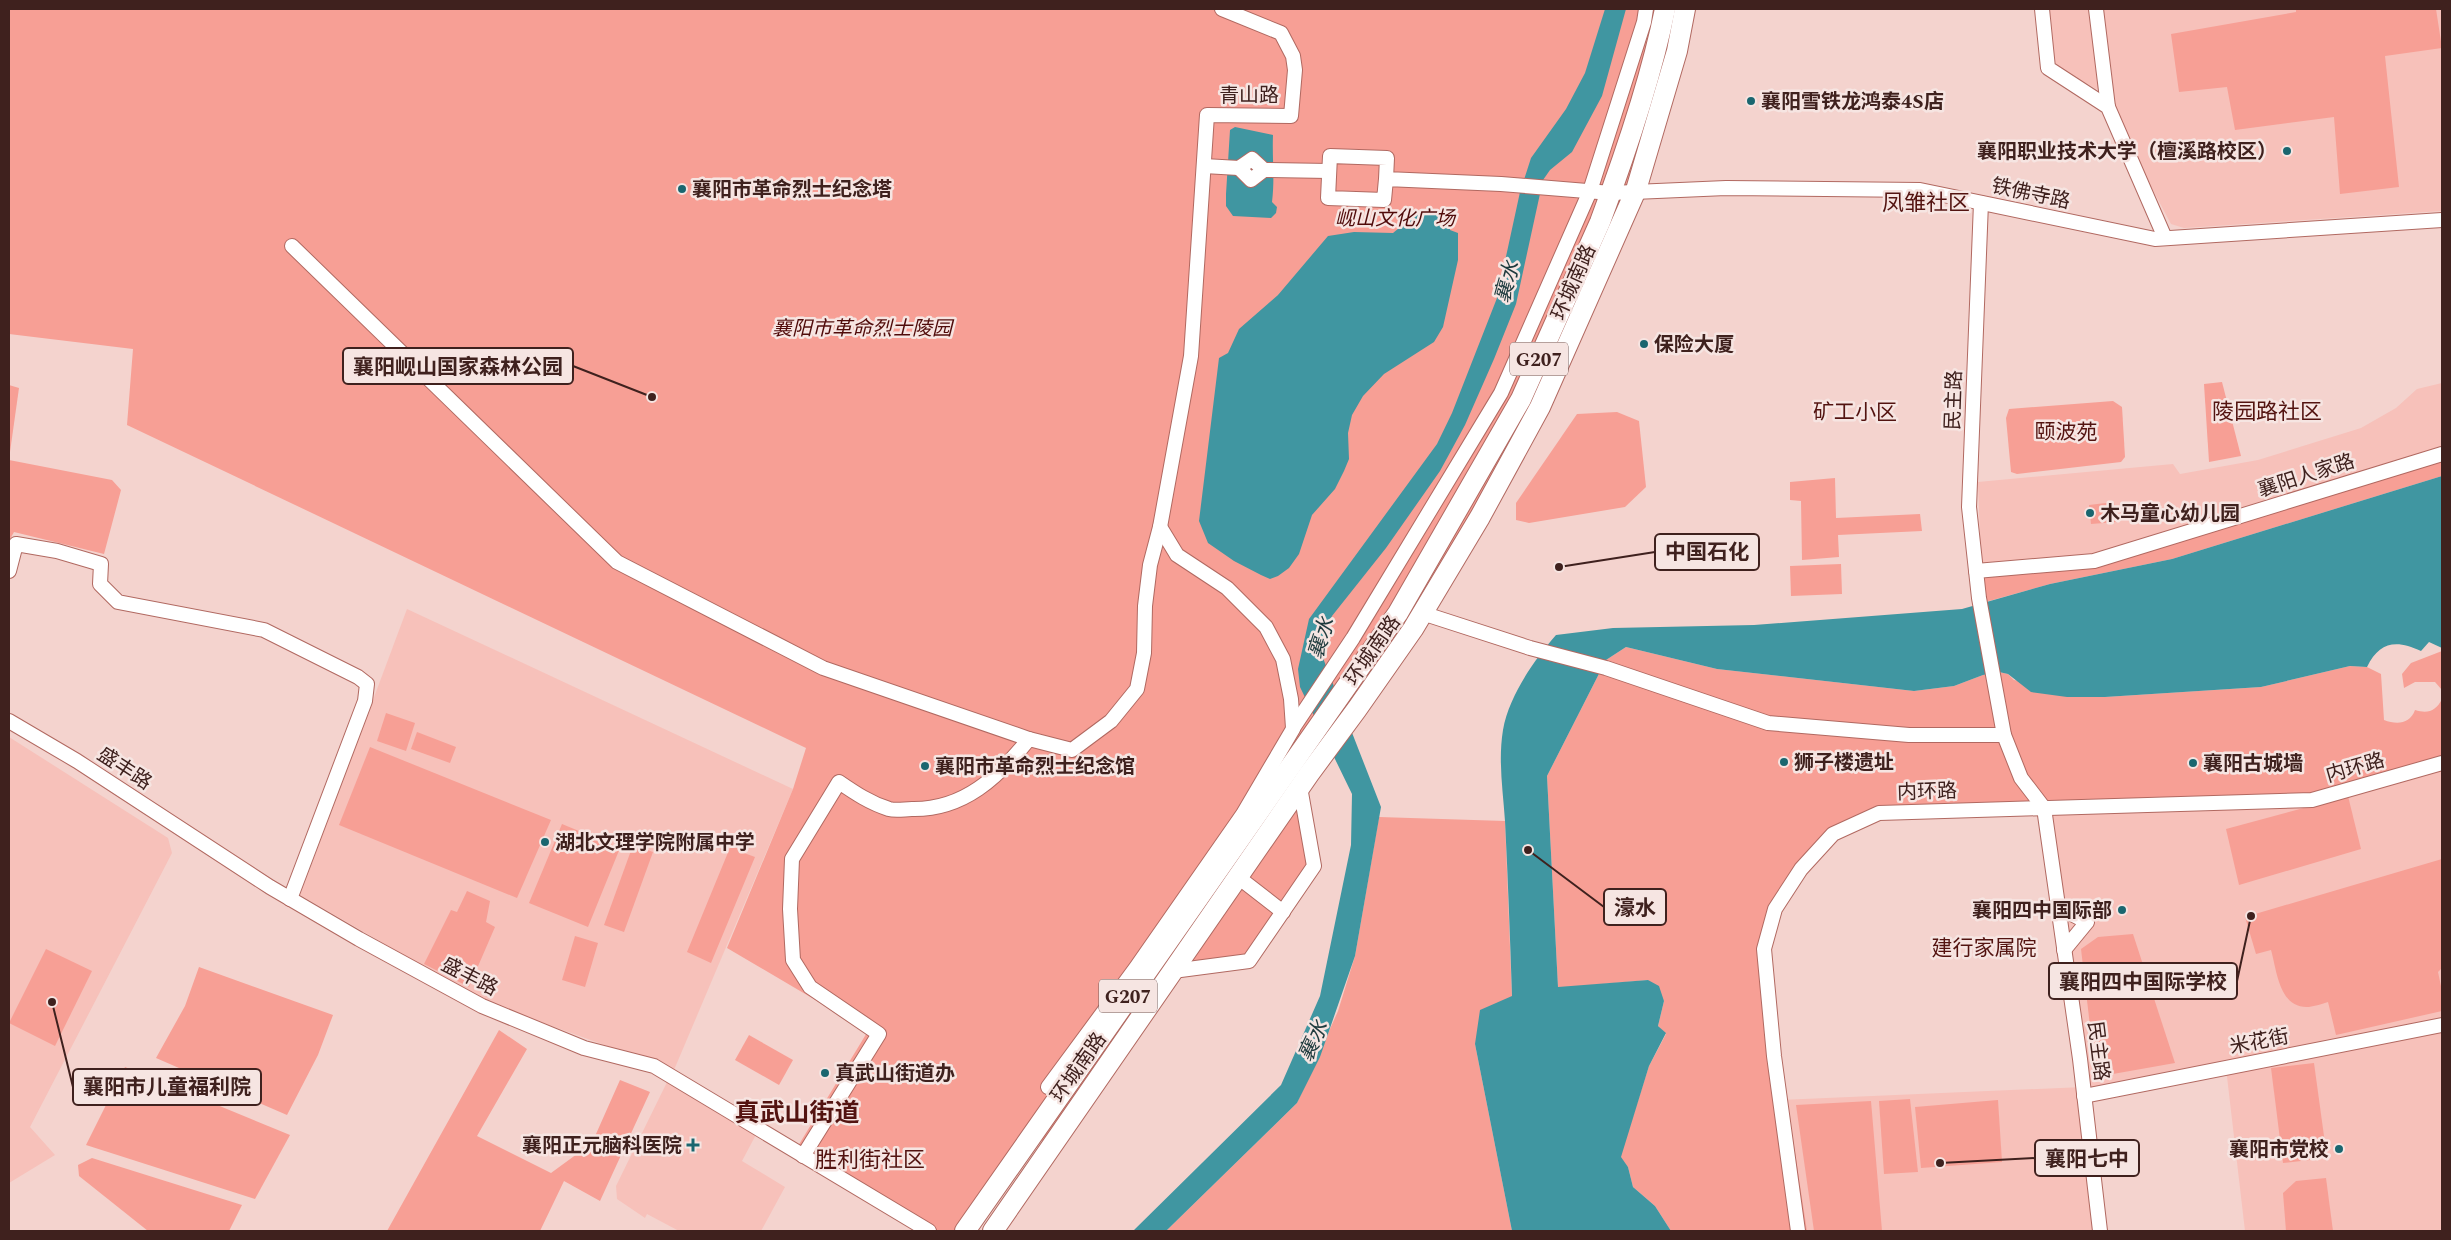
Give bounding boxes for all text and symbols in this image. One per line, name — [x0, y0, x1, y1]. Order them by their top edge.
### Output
street label: 青山路 — [1219, 81, 1279, 111]
place label: 襄阳雪铁龙鸿泰4S店 — [1761, 87, 1944, 117]
marker: 襄阳雪铁龙鸿泰4S店 — [1745, 95, 1757, 107]
place label: 襄阳职业技术大学（檀溪路校区） — [1977, 137, 2277, 167]
marker: 襄阳职业技术大学（檀溪路校区） — [2281, 145, 2293, 157]
street label: 铁佛寺路 — [1989, 171, 2073, 217]
place label: 襄阳市革命烈士纪念塔 — [692, 175, 892, 205]
marker: 襄阳市革命烈士纪念塔 — [676, 183, 688, 195]
district label: 凤雏社区 — [1882, 187, 1970, 220]
park label: 岘山文化广场 — [1335, 204, 1457, 234]
street label: 环城南路 — [1544, 240, 1604, 325]
water label: 襄水 — [1487, 257, 1529, 307]
park label: 襄阳市革命烈士陵园 — [772, 314, 955, 344]
place label: 保险大厦 — [1654, 330, 1734, 360]
marker: 保险大厦 — [1638, 338, 1650, 350]
road number: G207 — [1510, 342, 1568, 376]
callout: 襄阳岘山国家森林公园 — [343, 348, 573, 384]
text: 襄阳岘山国家森林公园 — [353, 352, 563, 384]
street label: 民主路 — [1938, 370, 1970, 431]
district label: 陵园路社区 — [2212, 396, 2322, 429]
district label: 矿工小区 — [1813, 397, 1897, 429]
district label: 颐波苑 — [2035, 417, 2098, 449]
street label: 襄阳人家路 — [2254, 446, 2358, 506]
place label: 木马童心幼儿园 — [2100, 499, 2240, 529]
marker: 木马童心幼儿园 — [2084, 507, 2096, 519]
callout: 中国石化 — [1655, 534, 1759, 570]
text: 中国石化 — [1665, 537, 1749, 569]
street label: 环城南路 — [1338, 609, 1408, 692]
water label: 襄水 — [1300, 612, 1344, 663]
street label: 盛丰路 — [91, 740, 158, 798]
street label: 内环路 — [2322, 745, 2388, 791]
place label: 狮子楼遗址 — [1794, 748, 1894, 778]
place label: 襄阳古城墙 — [2203, 749, 2303, 779]
place label: 襄阳市革命烈士纪念馆 — [935, 752, 1135, 782]
marker: 狮子楼遗址 — [1778, 756, 1790, 768]
marker: 襄阳古城墙 — [2187, 757, 2199, 769]
marker: 襄阳市革命烈士纪念馆 — [919, 760, 931, 772]
street label: 内环路 — [1897, 776, 1958, 808]
place label: 湖北文理学院附属中学 — [555, 828, 755, 858]
marker: 湖北文理学院附属中学 — [539, 836, 551, 848]
callout: 濠水 — [1604, 889, 1666, 925]
text: 濠水 — [1614, 893, 1656, 925]
place label: 襄阳四中国际部 — [1972, 896, 2112, 926]
marker: 襄阳四中国际部 — [2116, 904, 2128, 916]
district label: 建行家属院 — [1932, 933, 2037, 965]
street label: 盛丰路 — [436, 950, 503, 1004]
callout: 襄阳四中国际学校 — [2049, 963, 2237, 999]
text: 襄阳四中国际学校 — [2059, 967, 2227, 999]
road number: G207 — [1099, 979, 1157, 1012]
water label: 襄水 — [1291, 1015, 1338, 1067]
street label: 民主路 — [2079, 1020, 2117, 1083]
street label: 米花街 — [2227, 1022, 2292, 1062]
street label: 环城南路 — [1044, 1026, 1114, 1109]
place label: 真武山街道办 — [835, 1059, 955, 1089]
marker: 真武山街道办 — [819, 1067, 831, 1079]
callout: 襄阳市儿童福利院 — [73, 1069, 261, 1105]
text: 襄阳市儿童福利院 — [83, 1072, 251, 1104]
district label: 真武山街道 — [734, 1095, 860, 1133]
place label: 襄阳正元脑科医院 — [522, 1131, 682, 1161]
place label: 襄阳市党校 — [2229, 1135, 2329, 1165]
marker: 襄阳正元脑科医院 — [686, 1138, 700, 1152]
callout: 襄阳七中 — [2035, 1140, 2139, 1176]
marker: 襄阳市党校 — [2333, 1143, 2345, 1155]
district label: 胜利街社区 — [815, 1144, 925, 1177]
text: 襄阳七中 — [2045, 1144, 2129, 1176]

